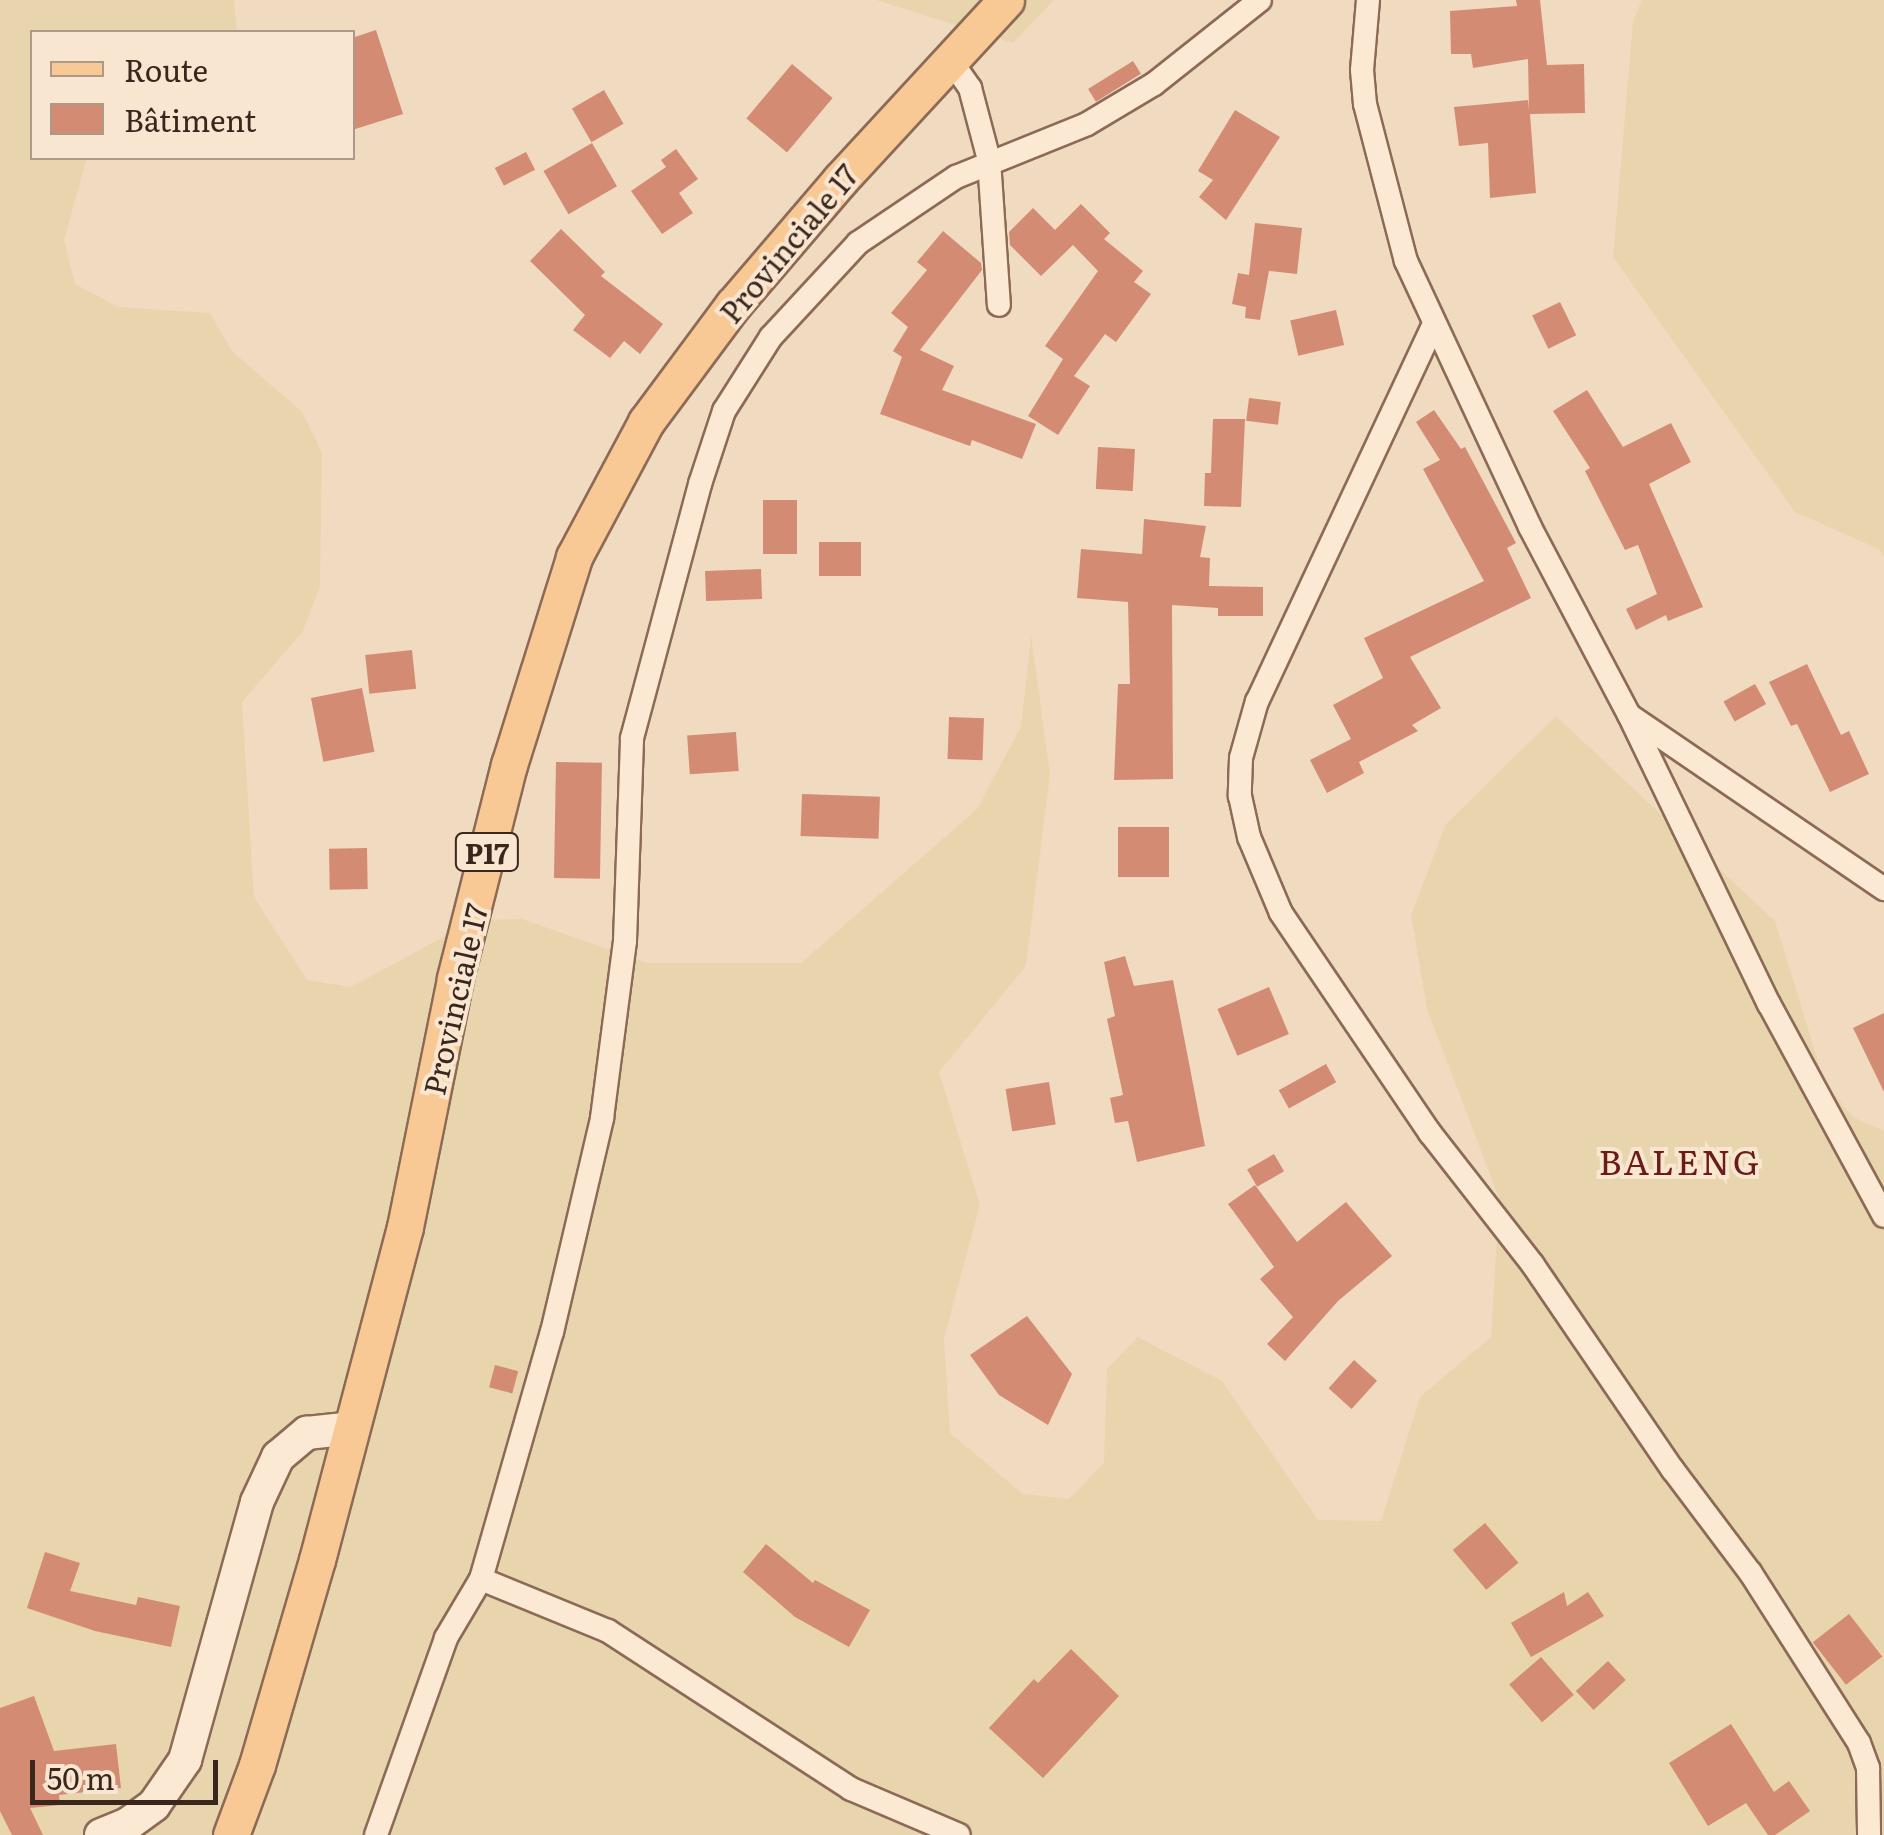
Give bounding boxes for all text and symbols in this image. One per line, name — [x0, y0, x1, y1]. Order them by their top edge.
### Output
legend — [30, 30, 355, 160]
text: Route — [124, 47, 208, 91]
text: Bâtiment — [124, 97, 256, 141]
street label: Provinciale 17 — [711, 157, 865, 329]
road number: P17 — [454, 829, 520, 875]
street label: Provinciale 17 — [414, 900, 494, 1098]
district label: BALENG — [1598, 1139, 1762, 1181]
scale bar — [35, 1740, 222, 1802]
text: 50 m — [47, 1755, 115, 1799]

